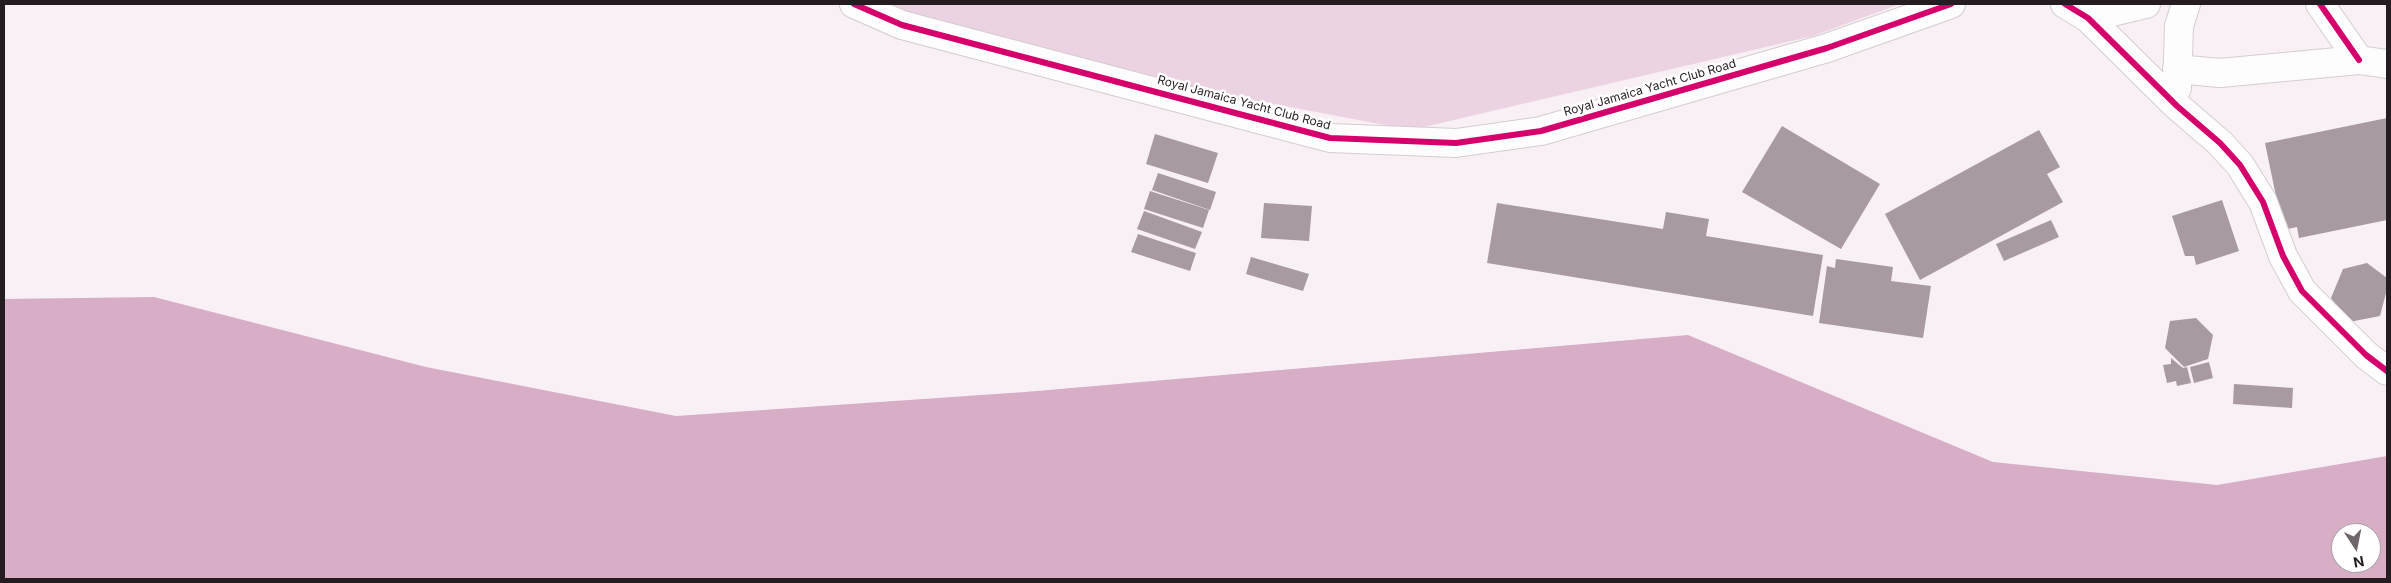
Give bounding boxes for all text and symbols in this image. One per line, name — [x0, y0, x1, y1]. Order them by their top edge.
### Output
street label: Royal Jamaica Yacht Club Road — [1562, 56, 1738, 120]
street label: Royal Jamaica Yacht Club Road — [1156, 73, 1332, 133]
north arrow — [2331, 523, 2381, 573]
text: N — [2352, 553, 2366, 572]

